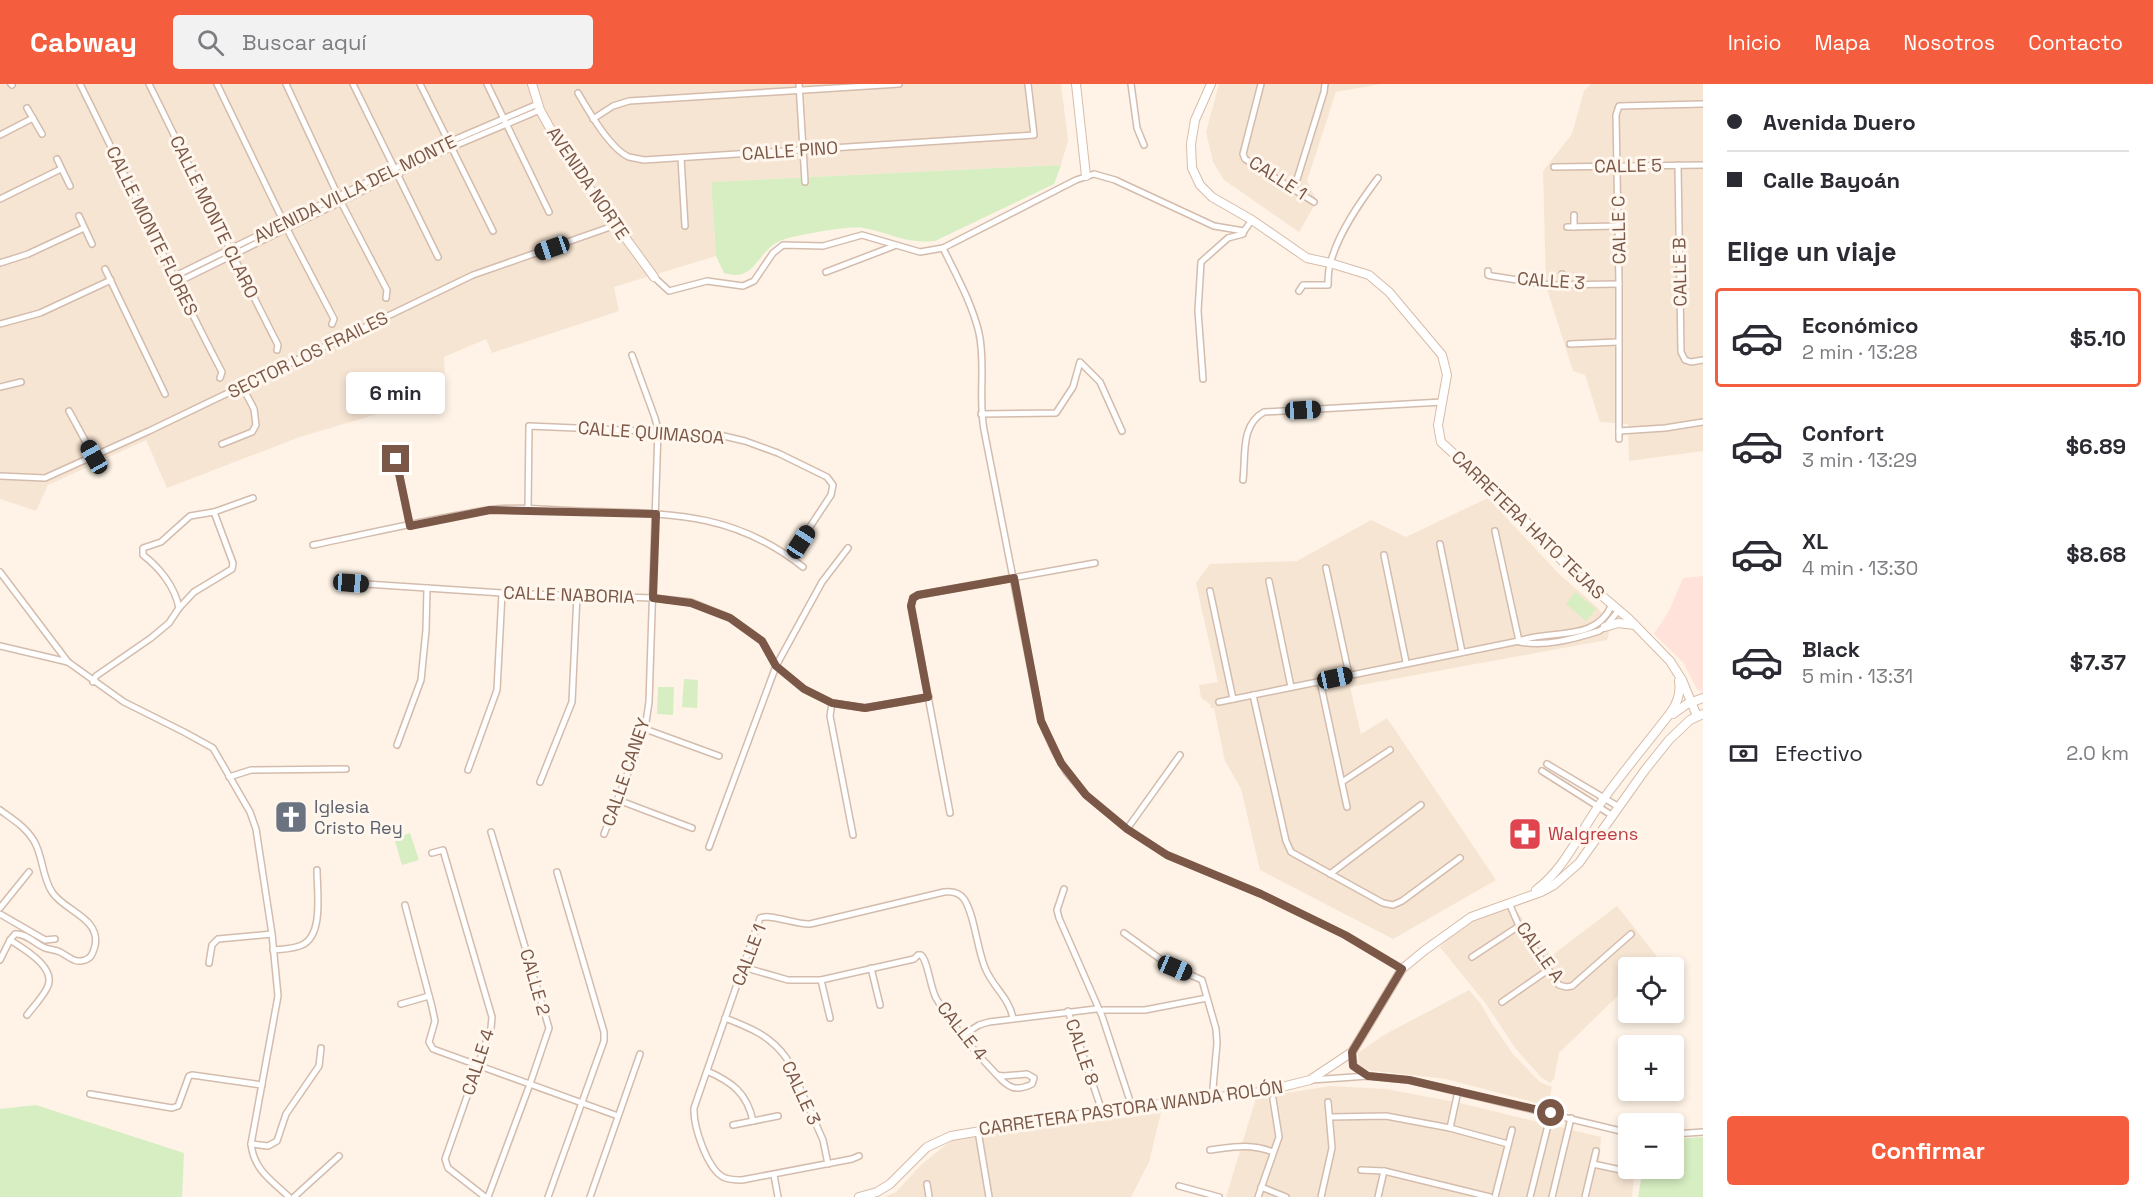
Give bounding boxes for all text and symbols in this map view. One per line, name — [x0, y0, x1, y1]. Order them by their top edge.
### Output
search box — [173, 15, 593, 69]
text: Cabway — [30, 24, 137, 60]
icon: search — [194, 26, 227, 59]
text: Buscar aquí — [242, 28, 367, 56]
text: Inicio — [1728, 29, 1782, 56]
text: Mapa — [1815, 29, 1870, 56]
text: Nosotros — [1903, 29, 1995, 56]
text: Contacto — [2028, 29, 2123, 56]
text: Avenida Duero — [1763, 108, 1916, 136]
street label: AVENIDA NORTE — [542, 122, 635, 244]
street label: AVENIDA VILLA DEL MONTE — [250, 129, 460, 248]
street label: CALLE MONTE CLARO — [165, 132, 264, 302]
street label: CALLE PINO — [741, 136, 839, 165]
street label: CALLE MONTE FLORES — [101, 142, 204, 319]
street label: CALLE 1 — [1245, 150, 1312, 205]
street label: CALLE 5 — [1594, 153, 1662, 178]
text: Calle Bayoán — [1763, 166, 1900, 194]
street label: CALLE C — [1606, 195, 1631, 265]
car — [532, 234, 572, 262]
text: Elige un viaje — [1727, 234, 1897, 269]
street label: CALLE B — [1667, 237, 1692, 307]
street label: CALLE 3 — [1516, 267, 1586, 294]
street label: SECTOR LOS FRAILES — [224, 306, 392, 403]
icon: car — [1730, 311, 1784, 365]
text: Económico — [1802, 311, 1919, 339]
text: $5.10 — [2070, 324, 2126, 352]
text: 2 min · 13:28 — [1802, 339, 1918, 365]
callout: 6 min — [346, 372, 446, 414]
text: 6 min — [369, 380, 422, 406]
car — [1285, 400, 1321, 420]
street label: CALLE QUIMASOA — [577, 416, 725, 449]
icon: car — [1730, 419, 1784, 473]
text: Confort — [1802, 419, 1884, 447]
text: $6.89 — [2066, 432, 2126, 460]
car — [77, 437, 111, 477]
route end — [382, 445, 409, 472]
street label: CARRETERA HATO TEJAS — [1447, 445, 1610, 604]
text: 3 min · 13:29 — [1802, 447, 1917, 473]
car — [784, 522, 818, 562]
icon: car — [1730, 527, 1784, 581]
text: XL — [1802, 527, 1828, 555]
text: $8.68 — [2066, 540, 2126, 568]
text: 4 min · 13:30 — [1802, 555, 1918, 581]
car — [332, 573, 370, 593]
street label: CALLE NABORIA — [503, 581, 635, 608]
icon: car — [1730, 635, 1784, 689]
text: Black — [1802, 635, 1860, 663]
text: $7.37 — [2070, 648, 2126, 676]
text: 5 min · 13:31 — [1802, 663, 1913, 689]
car — [1316, 665, 1354, 691]
street label: CALLE CANEY — [596, 715, 655, 829]
icon: cash — [1727, 737, 1760, 770]
text: Efectivo — [1775, 739, 1863, 767]
text: 2.0 km — [2066, 740, 2129, 766]
place label: Iglesia Cristo Rey — [314, 795, 403, 839]
church icon: Iglesia Cristo Rey — [273, 799, 309, 835]
pharmacy icon: Walgreens — [1507, 816, 1543, 852]
place label: Walgreens — [1548, 822, 1638, 845]
street label: CALLE A — [1511, 917, 1569, 986]
street label: CALLE 1 — [726, 920, 771, 989]
street label: CALLE 2 — [515, 946, 556, 1018]
car — [1155, 953, 1195, 983]
map controls — [1618, 957, 1684, 1179]
button: locate — [1618, 957, 1684, 1023]
street label: CALLE 4 — [932, 997, 993, 1065]
street label: CALLE 8 — [1060, 1016, 1104, 1088]
street label: CALLE 4 — [456, 1026, 499, 1098]
button: + — [1618, 1035, 1684, 1101]
street label: CALLE 3 — [777, 1057, 826, 1128]
street label: CARRETERA PASTORA WANDA ROLÓN — [977, 1075, 1285, 1140]
route start — [1537, 1099, 1564, 1126]
button: − — [1618, 1113, 1684, 1179]
button: Confirmar — [1727, 1116, 2129, 1185]

